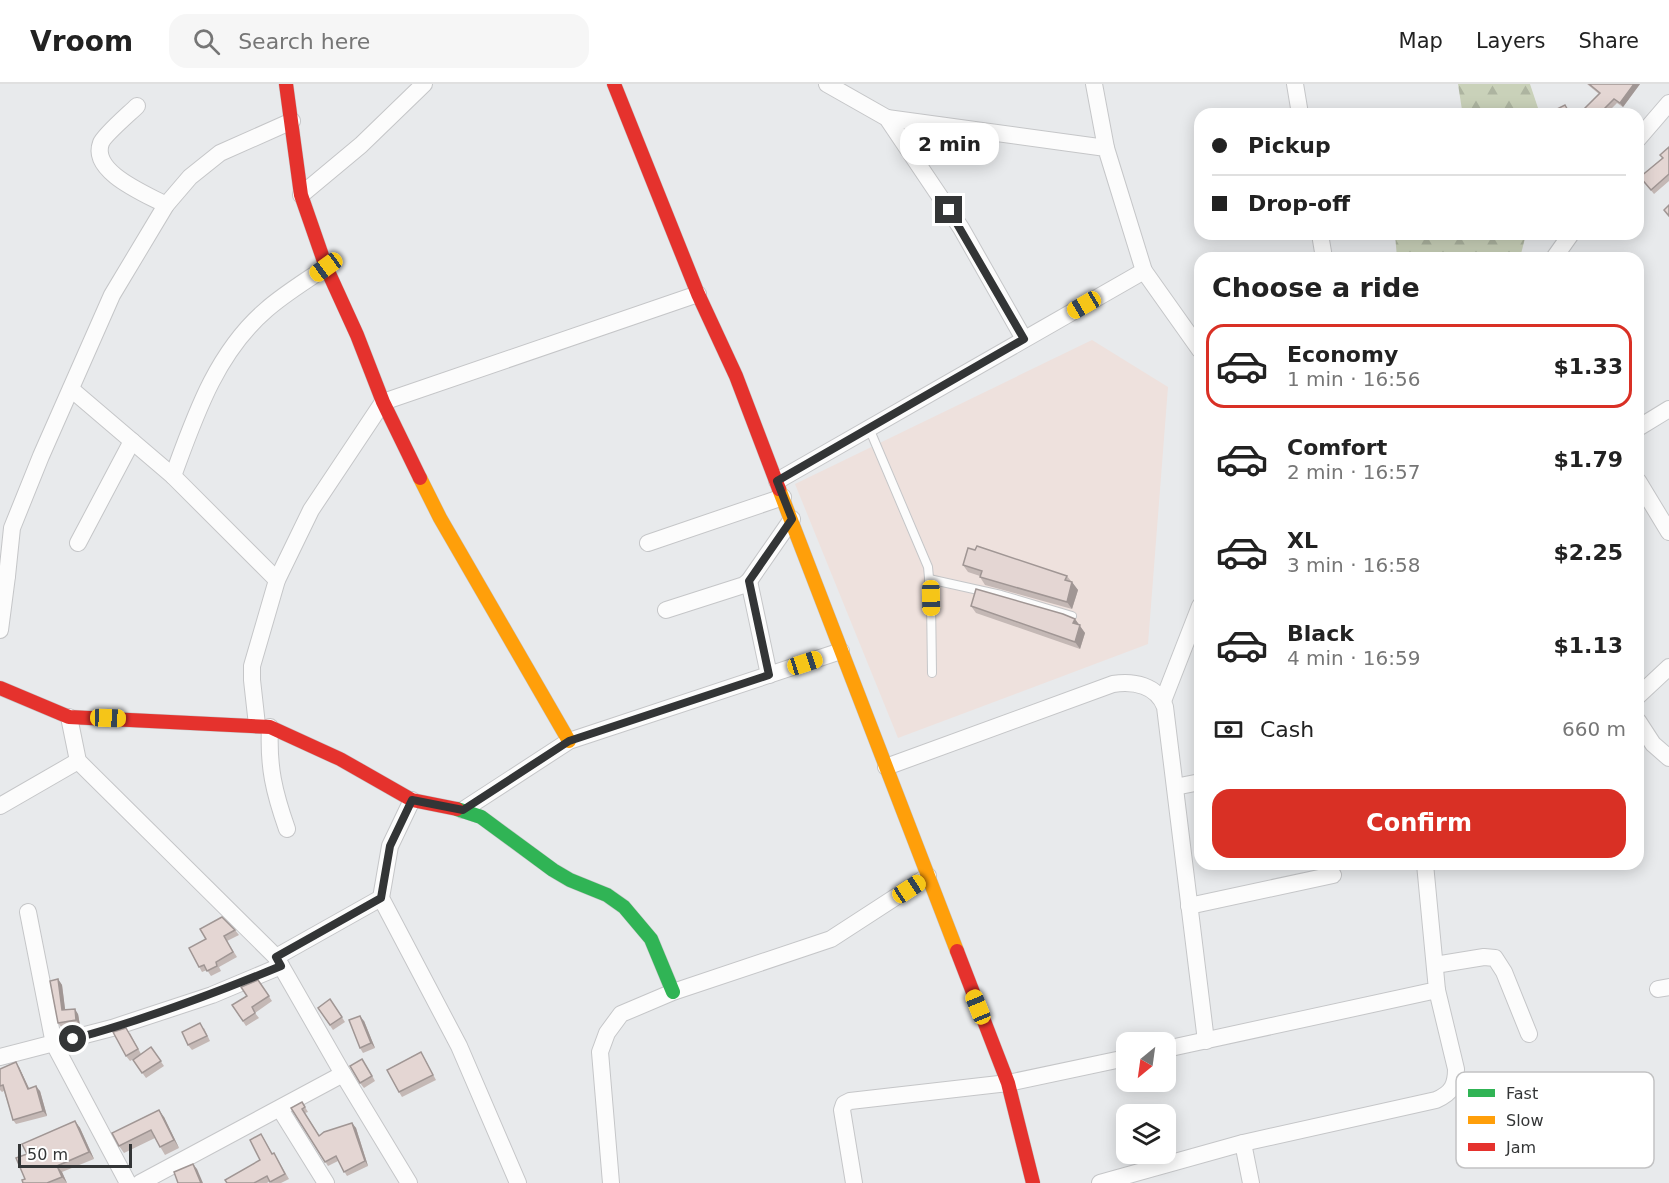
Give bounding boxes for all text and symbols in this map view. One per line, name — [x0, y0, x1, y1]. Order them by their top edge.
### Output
search box — [169, 14, 589, 68]
text: Vroom — [30, 25, 133, 58]
icon: search — [190, 25, 223, 58]
text: Search here — [238, 29, 370, 54]
text: Map — [1399, 29, 1443, 53]
text: Layers — [1476, 29, 1545, 53]
text: Share — [1578, 29, 1639, 53]
callout: 2 min — [900, 123, 998, 165]
text: 2 min — [918, 132, 981, 156]
text: Pickup — [1248, 133, 1331, 158]
text: Drop-off — [1248, 191, 1350, 216]
route end — [935, 196, 962, 223]
car — [306, 249, 346, 285]
text: Choose a ride — [1212, 272, 1420, 303]
car — [1064, 288, 1104, 322]
icon: car — [1215, 339, 1269, 393]
text: Economy — [1287, 342, 1398, 367]
text: $1.33 — [1553, 354, 1623, 379]
text: 1 min · 16:56 — [1287, 367, 1421, 391]
icon: car — [1215, 432, 1269, 486]
text: Comfort — [1287, 435, 1387, 460]
text: $1.79 — [1553, 447, 1623, 472]
text: 2 min · 16:57 — [1287, 460, 1421, 484]
icon: car — [1215, 525, 1269, 579]
text: XL — [1287, 528, 1318, 553]
text: $2.25 — [1553, 540, 1623, 565]
text: 3 min · 16:58 — [1287, 553, 1421, 577]
car — [922, 580, 940, 616]
icon: car — [1215, 618, 1269, 672]
text: Black — [1287, 621, 1354, 646]
text: $1.13 — [1553, 633, 1623, 658]
text: 4 min · 16:59 — [1287, 646, 1421, 670]
car — [785, 649, 825, 677]
car — [90, 708, 126, 728]
icon: cash — [1212, 713, 1245, 746]
text: Cash — [1260, 717, 1314, 742]
text: 660 m — [1562, 717, 1626, 741]
button: Confirm — [1212, 789, 1626, 858]
car — [889, 872, 929, 906]
car — [963, 987, 993, 1027]
route start — [59, 1025, 86, 1052]
north arrow — [1116, 1032, 1176, 1092]
map controls — [1116, 1032, 1176, 1164]
legend — [1456, 1072, 1654, 1168]
text: Fast — [1506, 1084, 1538, 1103]
button: layers — [1116, 1104, 1176, 1164]
text: Slow — [1506, 1111, 1543, 1130]
text: Jam — [1505, 1138, 1536, 1157]
scale bar — [18, 1141, 132, 1168]
text: 50 m — [27, 1145, 68, 1164]

